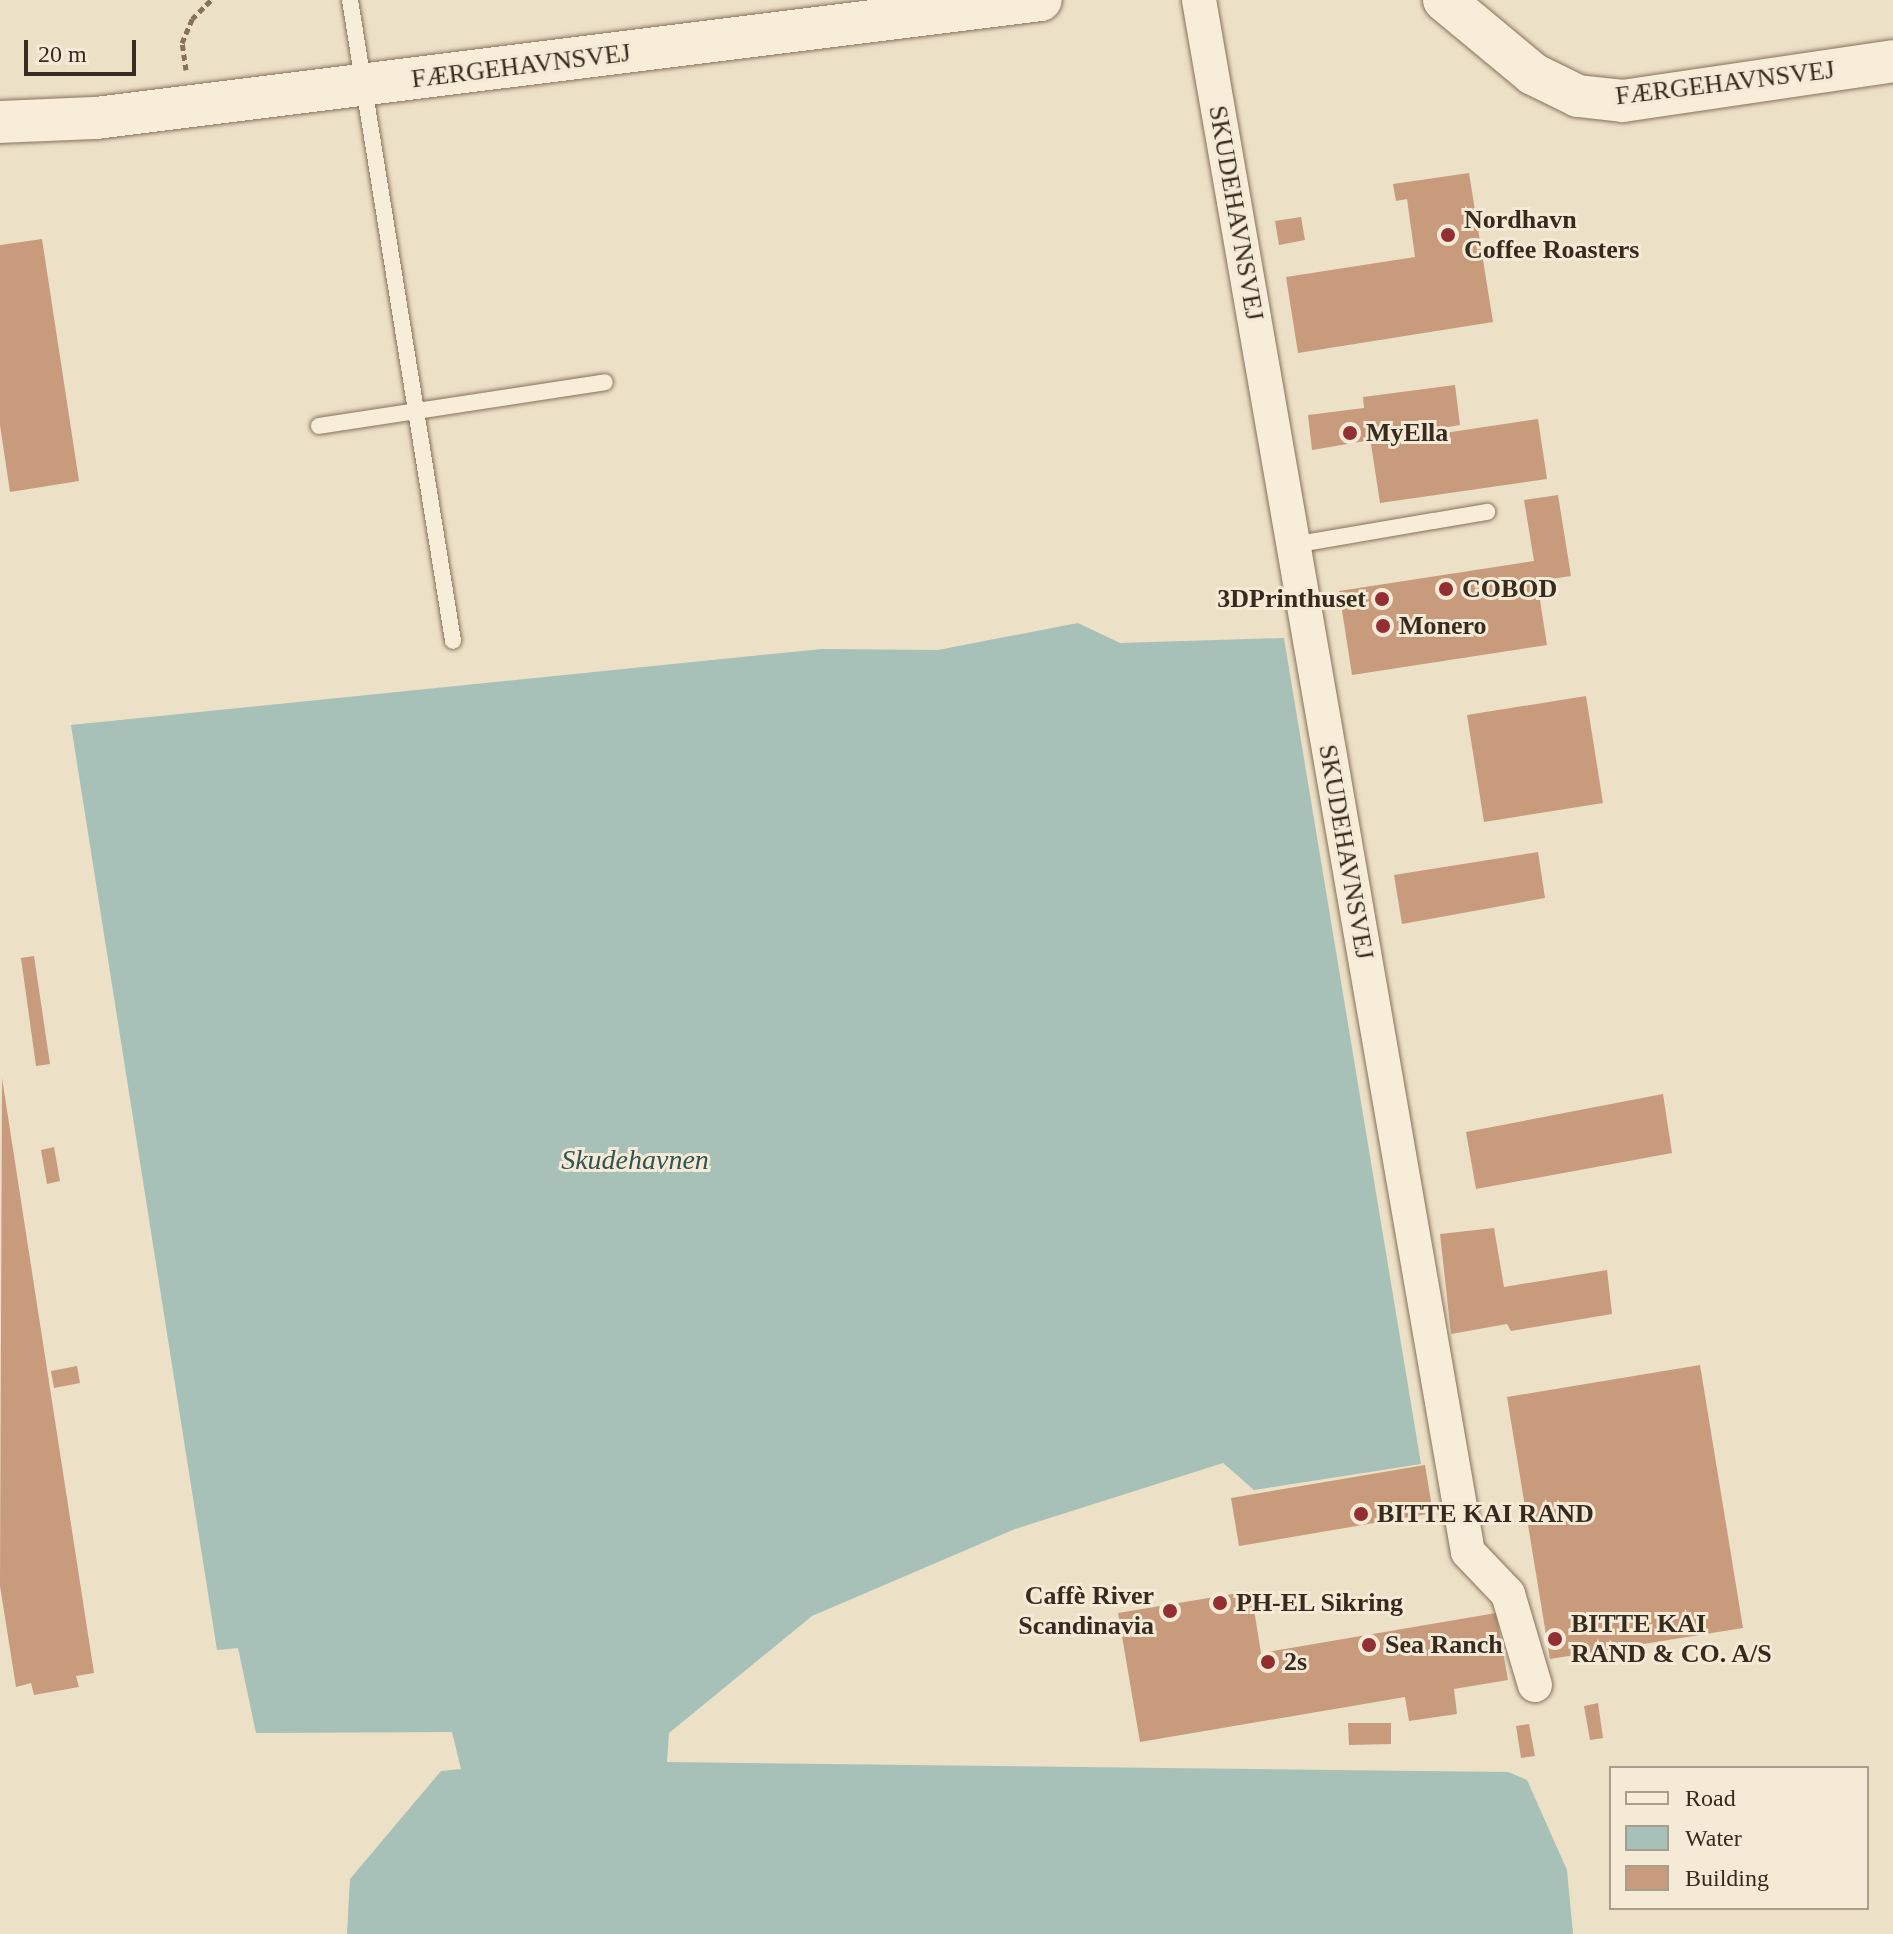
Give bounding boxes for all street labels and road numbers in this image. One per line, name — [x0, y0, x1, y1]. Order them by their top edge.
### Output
street label: FÆRGEHAVNSVEJ — [410, 37, 632, 95]
street label: FÆRGEHAVNSVEJ — [1614, 54, 1836, 112]
street label: SKUDEHAVNSVEJ — [1202, 103, 1270, 323]
street label: SKUDEHAVNSVEJ — [1312, 742, 1380, 962]

